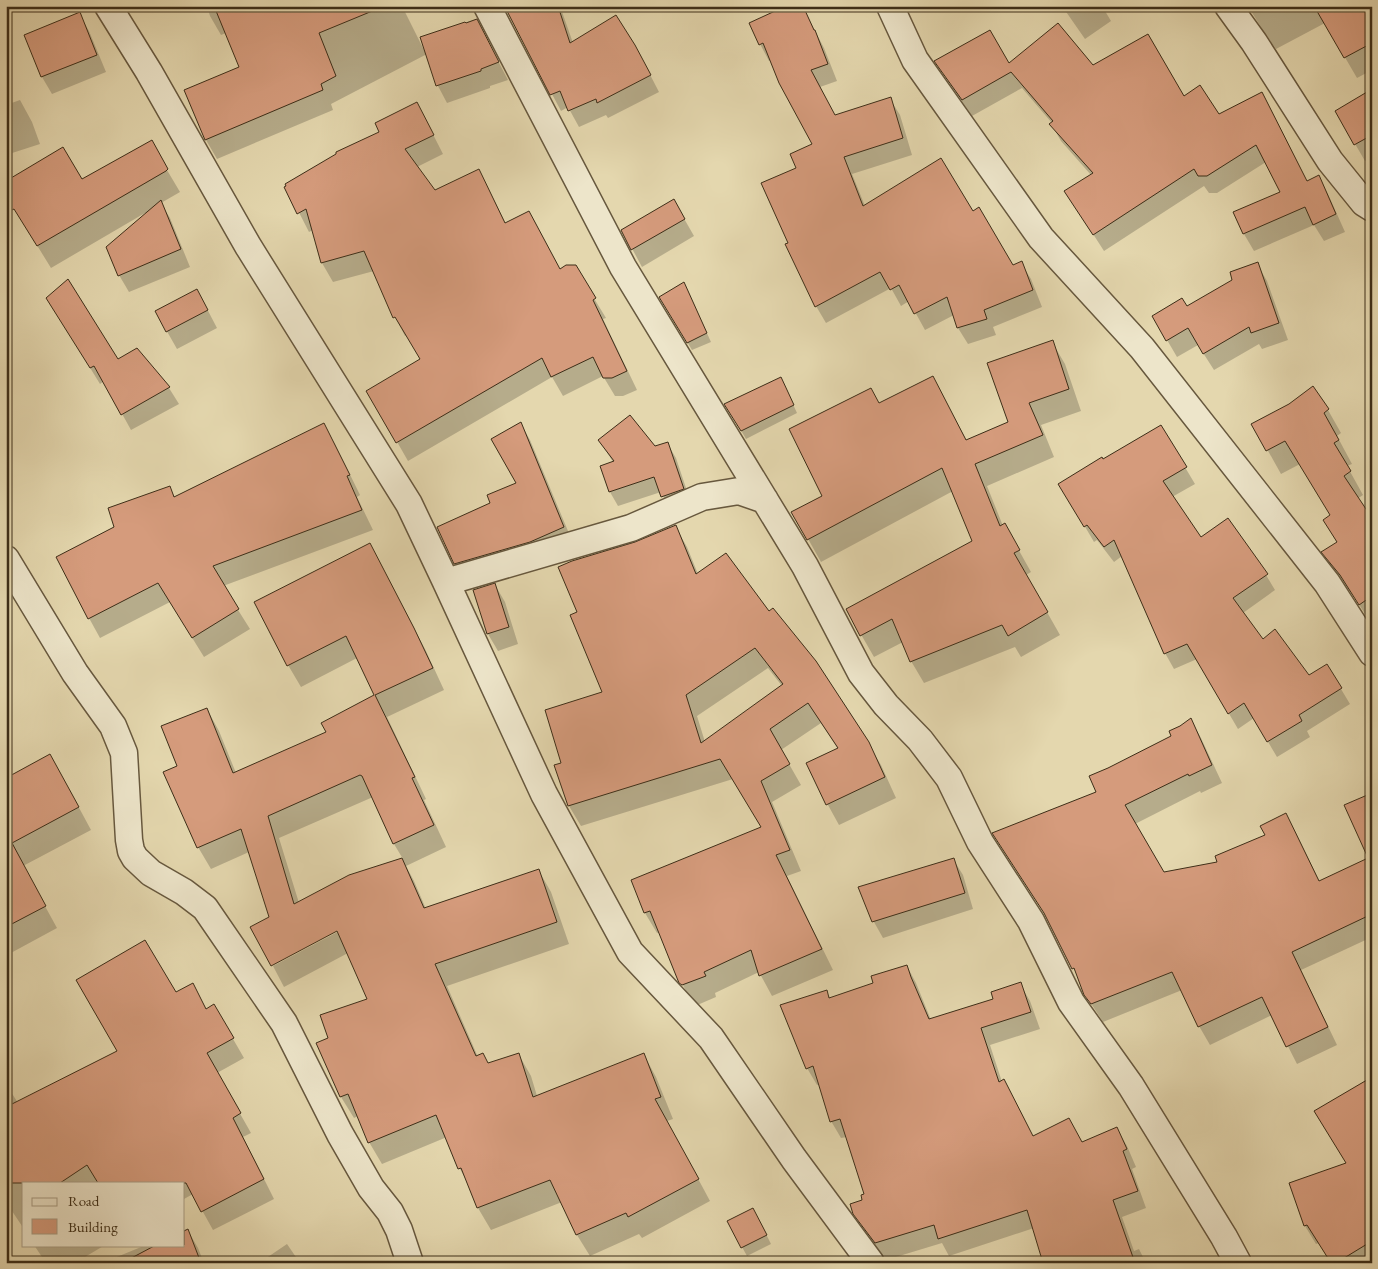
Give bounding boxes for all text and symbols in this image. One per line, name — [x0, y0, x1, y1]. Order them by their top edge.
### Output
legend — [22, 1182, 185, 1246]
text: Road — [68, 1191, 100, 1210]
text: Building — [68, 1217, 118, 1236]

